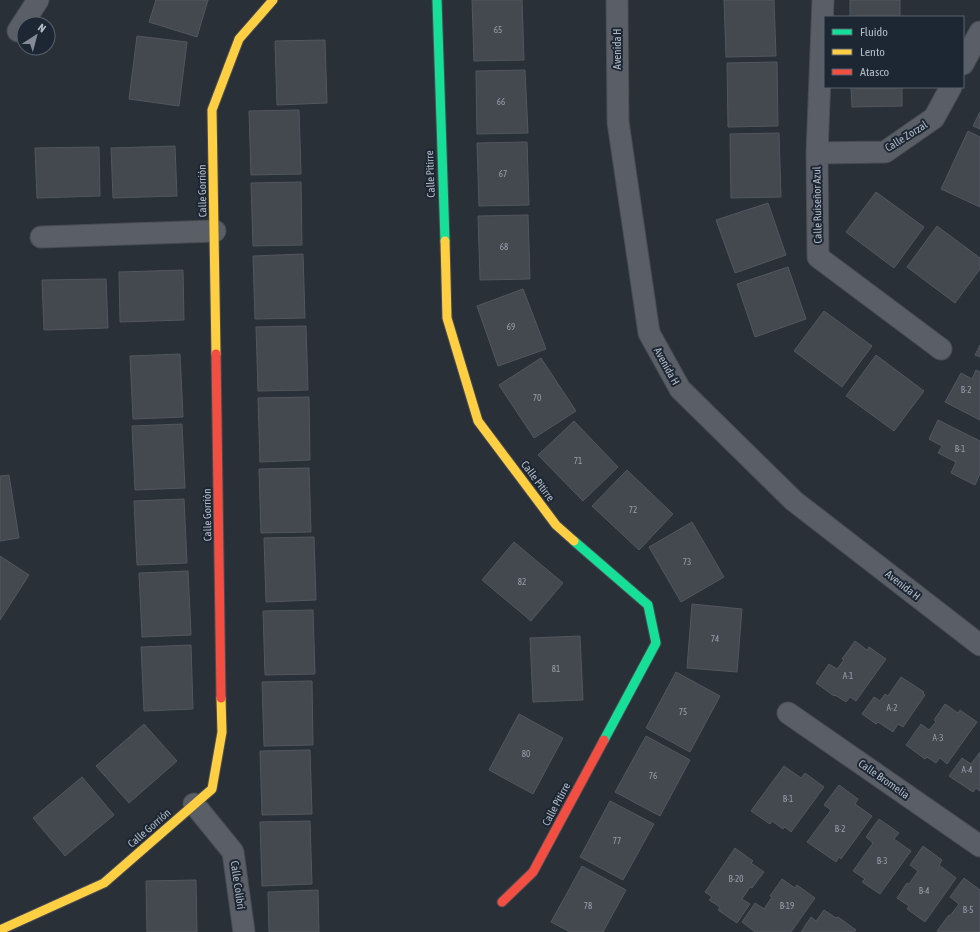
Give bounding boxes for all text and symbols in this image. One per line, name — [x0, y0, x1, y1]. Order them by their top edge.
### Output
north arrow — [16, 16, 56, 56]
legend — [824, 16, 964, 88]
text: N — [36, 21, 48, 35]
house number: 65 — [494, 25, 502, 35]
text: Fluido — [860, 25, 888, 39]
street label: Avenida H — [611, 29, 623, 69]
text: Lento — [860, 45, 885, 59]
text: Atasco — [860, 65, 890, 79]
house number: 66 — [497, 97, 505, 107]
street label: Calle Zorzal — [883, 118, 929, 154]
street label: Calle Pitirre — [423, 150, 437, 198]
street label: Calle Gorrión — [196, 164, 208, 218]
street label: Calle Ruiseñor Azul — [810, 166, 824, 244]
house number: 67 — [499, 169, 507, 179]
house number: 68 — [500, 242, 508, 252]
house number: 69 — [507, 322, 515, 332]
street label: Avenida H — [652, 345, 682, 387]
house number: B-2 — [961, 385, 971, 395]
house number: 70 — [533, 393, 541, 403]
house number: B-1 — [955, 444, 965, 454]
house number: 71 — [574, 456, 582, 466]
street label: Calle Pitirre — [519, 459, 557, 503]
street label: Calle Gorrión — [201, 488, 213, 542]
house number: 72 — [629, 505, 637, 515]
house number: 73 — [683, 557, 691, 567]
street label: Avenida H — [883, 568, 923, 602]
house number: 82 — [518, 577, 526, 587]
house number: 74 — [711, 634, 719, 644]
house number: 81 — [552, 664, 560, 674]
house number: A-1 — [843, 671, 853, 681]
house number: A-2 — [887, 703, 897, 713]
house number: 75 — [679, 707, 687, 717]
house number: A-3 — [933, 733, 943, 743]
house number: 80 — [522, 749, 530, 759]
street label: Calle Bromelia — [856, 757, 912, 801]
house number: A-4 — [962, 765, 972, 775]
house number: 76 — [649, 771, 657, 781]
street label: Calle Pitirre — [540, 780, 572, 828]
house number: B-1 — [783, 794, 793, 804]
street label: Calle Gorrión — [125, 806, 173, 850]
house number: B-2 — [835, 824, 845, 834]
house number: 77 — [613, 836, 621, 846]
house number: B-3 — [877, 856, 887, 866]
street label: Calle Colibrí — [229, 860, 247, 910]
house number: B-20 — [729, 874, 743, 884]
house number: B-4 — [919, 886, 929, 896]
house number: 78 — [584, 901, 592, 911]
house number: B-19 — [780, 901, 794, 911]
house number: B-5 — [963, 905, 973, 915]

